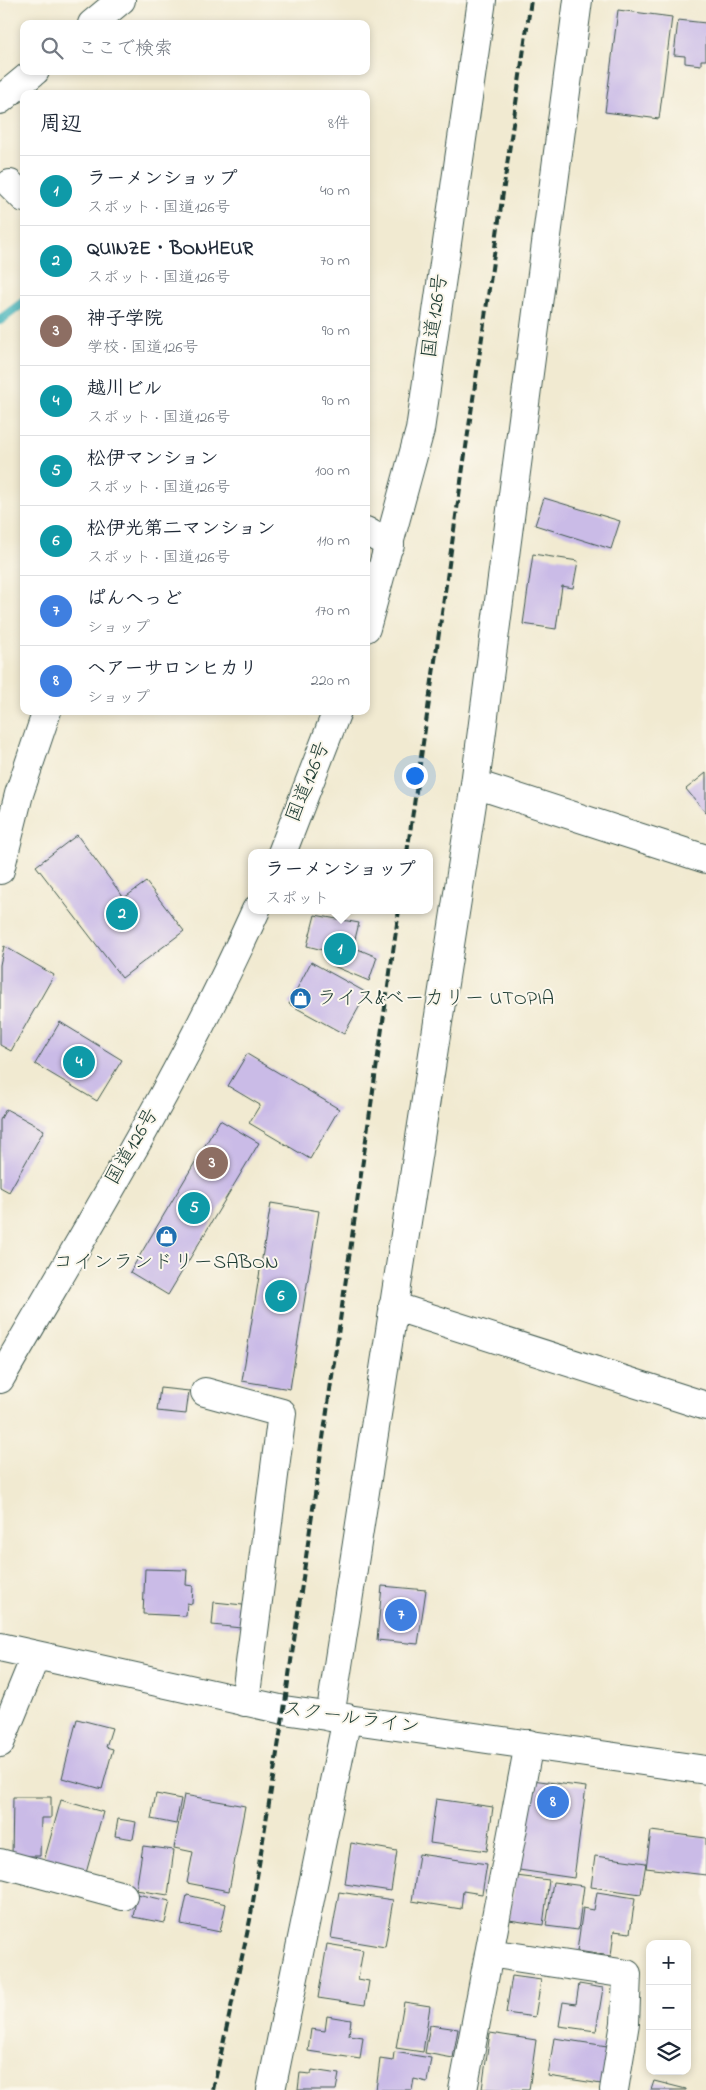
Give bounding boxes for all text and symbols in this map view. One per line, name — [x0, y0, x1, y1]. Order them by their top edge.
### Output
search box — [20, 20, 370, 75]
icon: search — [38, 34, 66, 62]
text: ここで検索 — [78, 36, 173, 63]
text: 周辺 — [40, 110, 82, 140]
text: 8件 — [328, 112, 350, 136]
text: ラーメンショップ — [87, 166, 237, 193]
text: 1 — [53, 179, 59, 203]
text: 40 m — [320, 179, 350, 203]
text: スポット · 国道126号 — [87, 196, 231, 220]
text: QUINZE・BONHEUR — [87, 236, 253, 263]
text: 2 — [52, 249, 60, 273]
text: 70 m — [320, 249, 350, 273]
text: スポット · 国道126号 — [87, 266, 231, 290]
street label: 国道126号 — [416, 272, 456, 360]
text: 神子学院 — [87, 306, 163, 333]
text: 3 — [53, 319, 59, 343]
text: 90 m — [322, 319, 350, 343]
text: 学校 · 国道126号 — [87, 336, 199, 360]
text: 越川ビル — [87, 376, 163, 403]
text: 4 — [53, 389, 59, 413]
text: 90 m — [322, 389, 350, 413]
text: スポット · 国道126号 — [87, 406, 231, 430]
text: 松伊マンション — [87, 446, 218, 473]
text: 5 — [51, 459, 61, 483]
text: 100 m — [315, 459, 350, 483]
text: スポット · 国道126号 — [87, 476, 231, 500]
text: 松伊光第二マンション — [87, 516, 275, 543]
text: 6 — [52, 529, 60, 553]
text: 110 m — [316, 529, 350, 553]
text: スポット · 国道126号 — [87, 546, 231, 570]
text: ぱんへっど — [87, 586, 182, 613]
text: 7 — [53, 599, 59, 623]
text: 170 m — [315, 599, 350, 623]
text: ショップ — [87, 616, 150, 640]
text: ヘアーサロンヒカリ — [87, 656, 258, 683]
text: 8 — [53, 669, 59, 693]
text: 220 m — [311, 669, 350, 693]
text: ショップ — [87, 686, 150, 710]
street label: 国道126号 — [280, 737, 338, 827]
your location — [402, 763, 428, 789]
popup — [248, 849, 433, 914]
text: ラーメンショップ — [265, 857, 416, 884]
text: スポット — [265, 887, 329, 911]
pin: 2 — [106, 895, 138, 933]
pin: 1 — [324, 930, 356, 968]
place label: ライス&ベーカリー UTOPIA — [317, 985, 554, 1014]
shop icon: ライス&ベーカリー UTOPIA — [289, 987, 313, 1011]
pin: 4 — [63, 1043, 95, 1081]
street label: 国道126号 — [99, 1103, 167, 1191]
pin: 3 — [196, 1144, 228, 1182]
pin: 5 — [178, 1189, 210, 1227]
shop icon: コインランドリーSABON — [154, 1225, 178, 1249]
place label: コインランドリーSABON — [53, 1249, 279, 1278]
pin: 6 — [265, 1277, 297, 1315]
pin: 7 — [385, 1596, 417, 1634]
street label: スクールライン — [281, 1695, 421, 1743]
pin: 8 — [537, 1783, 569, 1821]
map controls — [646, 1940, 691, 2075]
button: + — [646, 1940, 691, 1985]
button: − — [646, 1985, 691, 2030]
button: layers — [646, 2030, 691, 2075]

